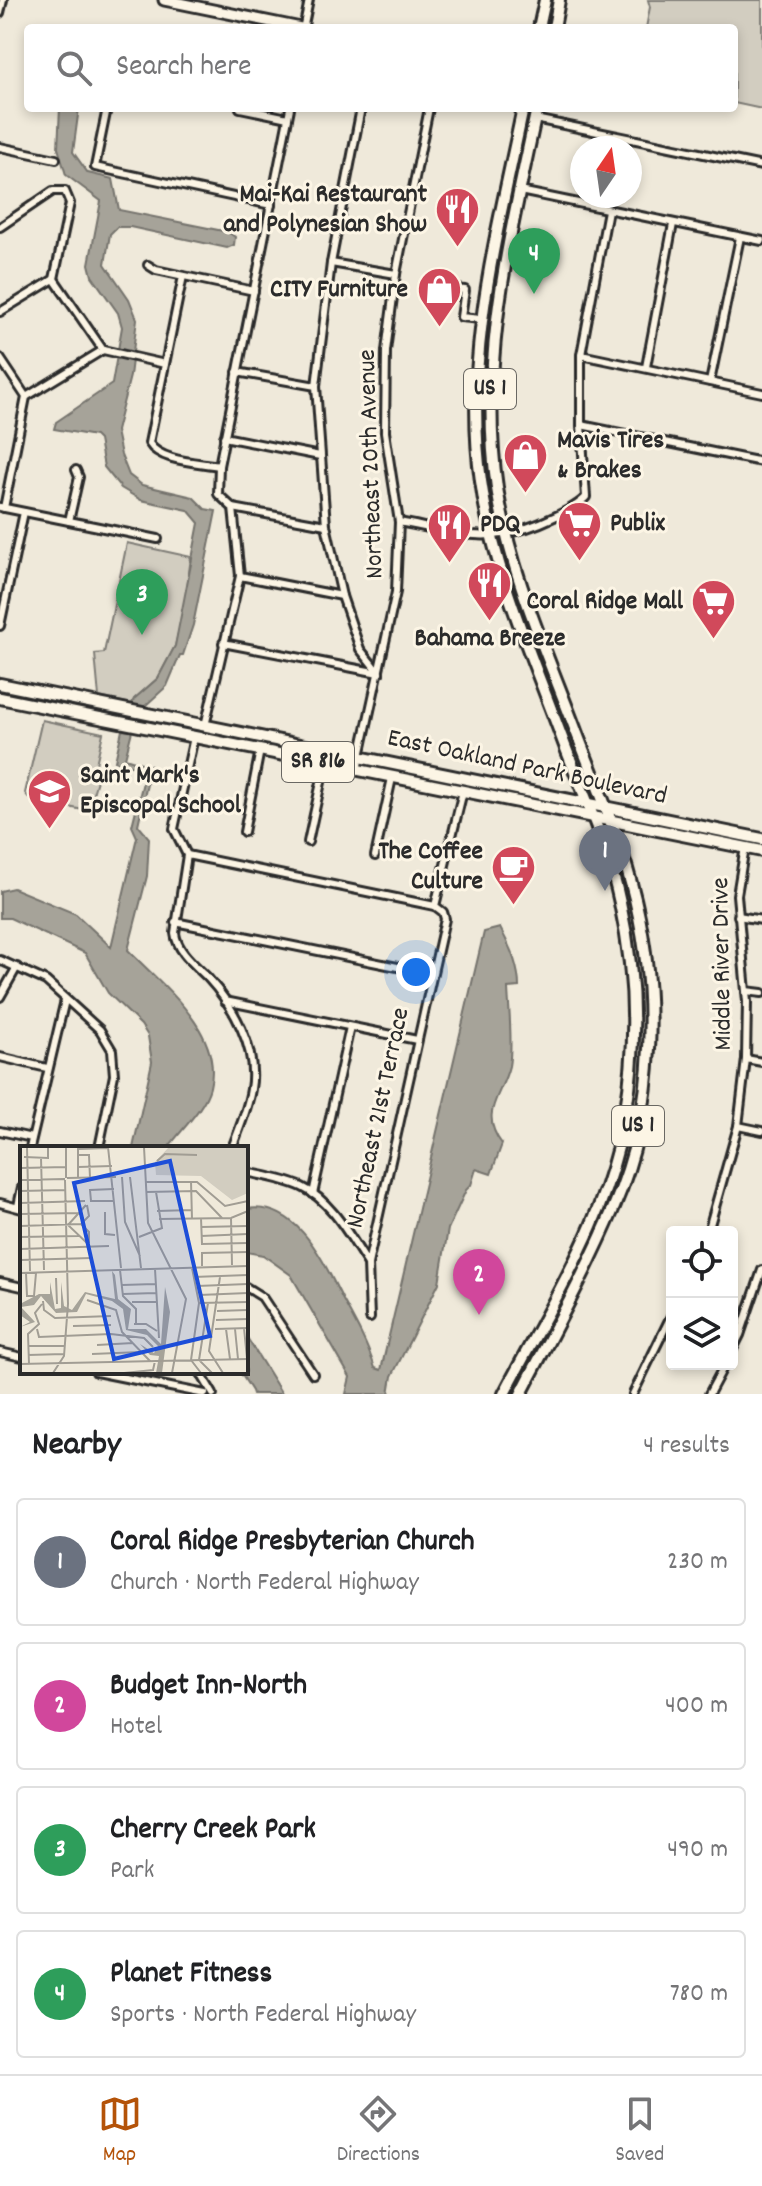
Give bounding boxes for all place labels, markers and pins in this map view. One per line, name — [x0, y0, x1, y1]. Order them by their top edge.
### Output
place label: Mai-Kai Restaurant and Polynesian Show — [224, 177, 427, 244]
restaurant icon: Mai-Kai Restaurant and Polynesian Show — [434, 186, 482, 249]
pin: 4 — [508, 228, 560, 294]
shop icon: CITY Furniture — [415, 266, 463, 329]
place label: CITY Furniture — [270, 272, 408, 309]
place label: Mavis Tires & Brakes — [557, 423, 664, 490]
shop icon: Mavis Tires & Brakes — [502, 432, 550, 495]
supermarket icon: Publix — [555, 500, 603, 563]
restaurant icon: PDQ — [425, 501, 473, 564]
place label: Publix — [610, 506, 665, 543]
place label: PDQ — [480, 507, 520, 544]
restaurant icon: Bahama Breeze — [466, 560, 514, 623]
pin: 3 — [116, 569, 168, 635]
supermarket icon: Coral Ridge Mall — [690, 578, 738, 641]
place label: Coral Ridge Mall — [526, 584, 684, 621]
place label: Bahama Breeze — [415, 621, 565, 658]
place label: Saint Mark's Episcopal School — [80, 758, 242, 825]
school or university icon: Saint Mark's Episcopal School — [25, 767, 73, 830]
pin: 1 — [579, 825, 631, 891]
place label: The Coffee Culture — [378, 834, 483, 901]
cafe icon: The Coffee Culture — [490, 843, 538, 906]
pin: 2 — [453, 1249, 505, 1315]

